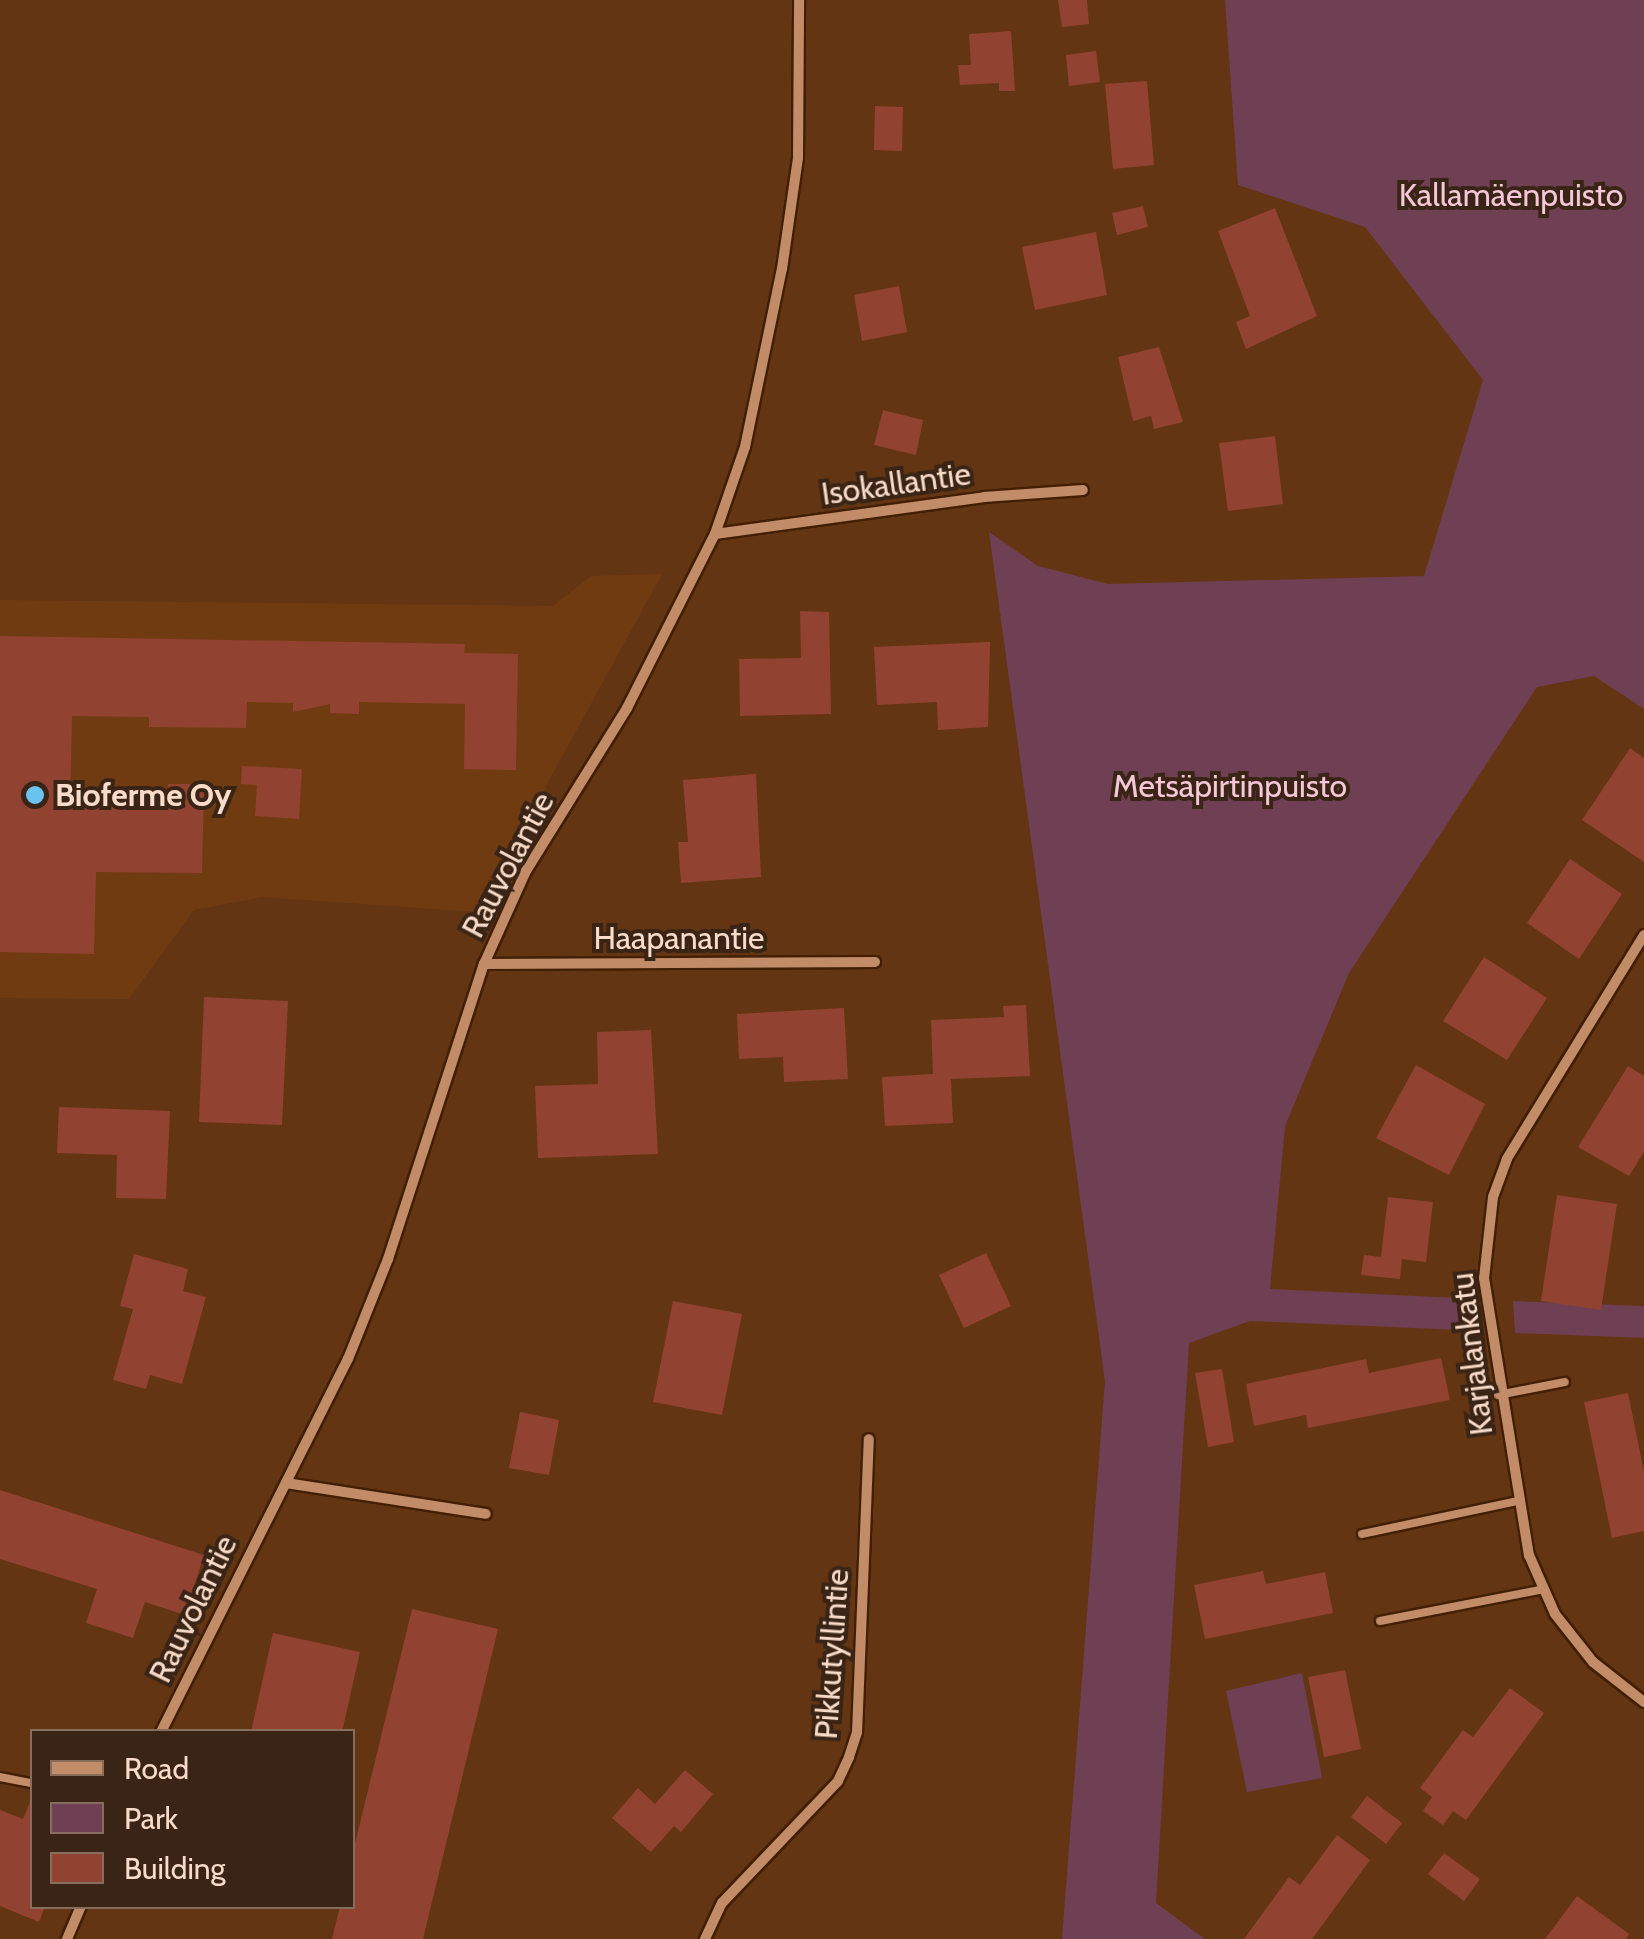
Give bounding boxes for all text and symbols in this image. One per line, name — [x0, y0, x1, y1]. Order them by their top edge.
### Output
park label: Kallamäenpuisto — [1399, 176, 1623, 214]
street label: Isokallantie — [819, 455, 973, 513]
park label: Metsäpirtinpuisto — [1113, 767, 1347, 805]
place label: Bioferme Oy — [55, 776, 231, 814]
marker: Bioferme Oy — [24, 784, 46, 806]
street label: Rauvolantie — [454, 786, 562, 944]
street label: Haapanantie — [593, 919, 765, 957]
street label: Karjalankatu — [1443, 1271, 1501, 1437]
street label: Rauvolantie — [141, 1529, 245, 1689]
street label: Pikkutyllintie — [807, 1567, 857, 1741]
legend — [30, 1729, 355, 1909]
text: Road — [124, 1750, 189, 1787]
text: Park — [124, 1800, 178, 1837]
text: Building — [124, 1850, 226, 1887]

